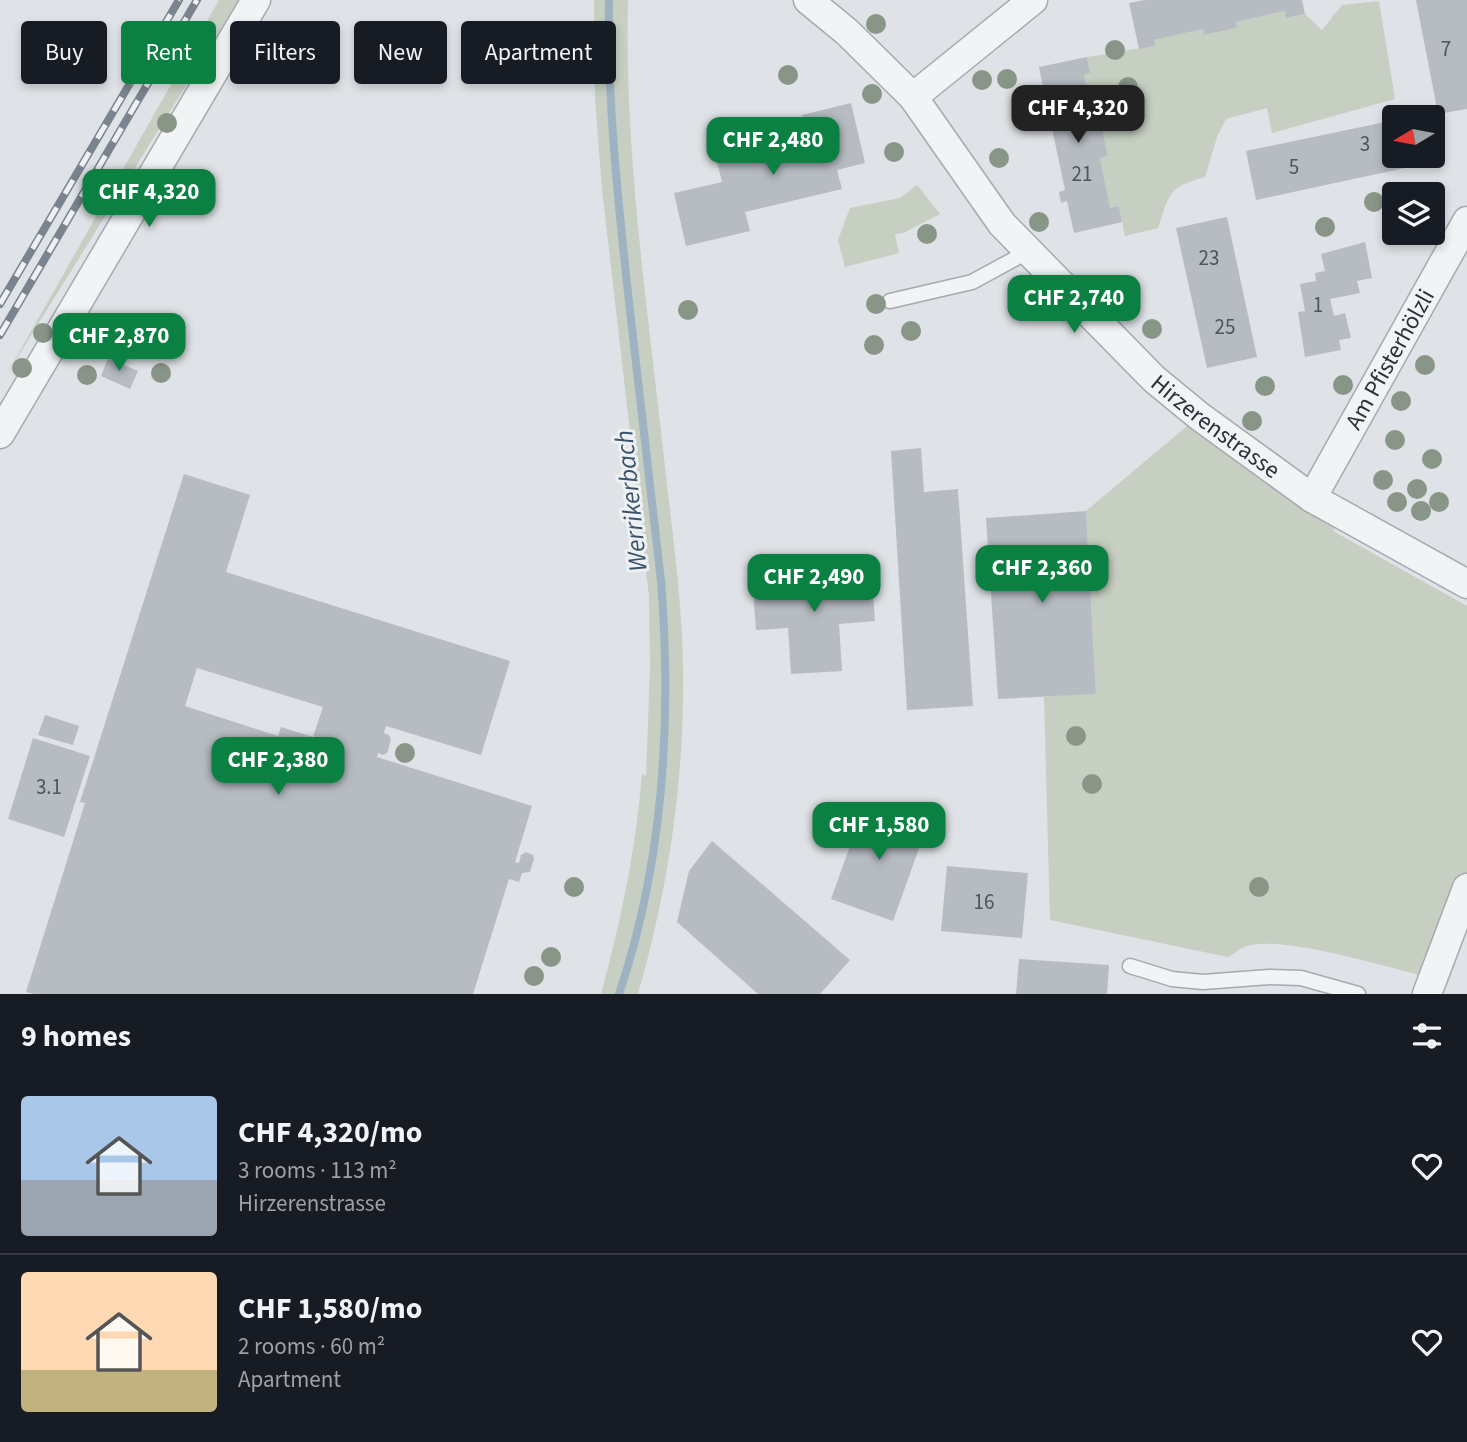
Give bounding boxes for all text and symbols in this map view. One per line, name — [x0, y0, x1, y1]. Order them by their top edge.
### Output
chip: Buy — [21, 21, 107, 84]
chip: Rent — [121, 21, 216, 84]
chip: Filters — [230, 21, 340, 84]
chip: New — [354, 21, 447, 84]
chip: Apartment — [461, 21, 616, 84]
house number: 7 — [1441, 34, 1451, 64]
pin: CHF 4,320 — [998, 86, 1158, 145]
text: CHF 4,320 — [1027, 91, 1129, 124]
north arrow — [1382, 105, 1446, 168]
map controls — [1382, 105, 1445, 245]
pin: CHF 2,480 — [693, 118, 853, 177]
text: CHF 2,480 — [722, 123, 824, 156]
house number: 3 — [1360, 129, 1370, 159]
house number: 5 — [1289, 152, 1299, 182]
house number: 21 — [1072, 159, 1092, 189]
pin: CHF 4,320 — [69, 170, 229, 229]
text: CHF 4,320 — [98, 175, 200, 208]
button: layers — [1382, 182, 1445, 245]
house number: 23 — [1199, 243, 1219, 273]
pin: CHF 2,740 — [994, 276, 1154, 335]
text: CHF 2,740 — [1023, 281, 1125, 314]
street label: Am Pfisterhölzli — [1336, 282, 1443, 436]
house number: 1 — [1313, 290, 1323, 320]
house number: 25 — [1215, 312, 1235, 342]
pin: CHF 2,870 — [39, 314, 199, 373]
text: CHF 2,870 — [68, 319, 170, 352]
street label: Hirzerenstrasse — [1143, 366, 1288, 487]
water label: Werrikerbach — [605, 428, 657, 574]
pin: CHF 2,360 — [962, 546, 1122, 605]
text: CHF 2,360 — [991, 551, 1093, 584]
pin: CHF 2,490 — [734, 554, 894, 614]
text: CHF 2,490 — [763, 560, 865, 593]
pin: CHF 2,380 — [198, 738, 358, 797]
text: CHF 2,380 — [227, 743, 329, 776]
house number: 3.1 — [36, 772, 62, 802]
pin: CHF 1,580 — [799, 802, 959, 862]
text: CHF 1,580 — [828, 808, 930, 841]
house number: 16 — [974, 887, 994, 917]
text: 9 homes — [21, 1015, 131, 1058]
icon: filters — [1408, 1017, 1446, 1055]
text: CHF 4,320/mo — [238, 1111, 422, 1154]
icon: home — [77, 1124, 161, 1208]
icon: heart — [1408, 1147, 1446, 1185]
text: 3 rooms · 113 m² — [238, 1154, 397, 1187]
text: Hirzerenstrasse — [238, 1187, 386, 1220]
text: CHF 1,580/mo — [238, 1287, 422, 1330]
icon: home — [77, 1300, 161, 1384]
icon: heart — [1408, 1323, 1446, 1361]
text: 2 rooms · 60 m² — [238, 1330, 385, 1363]
text: Apartment — [238, 1363, 341, 1396]

